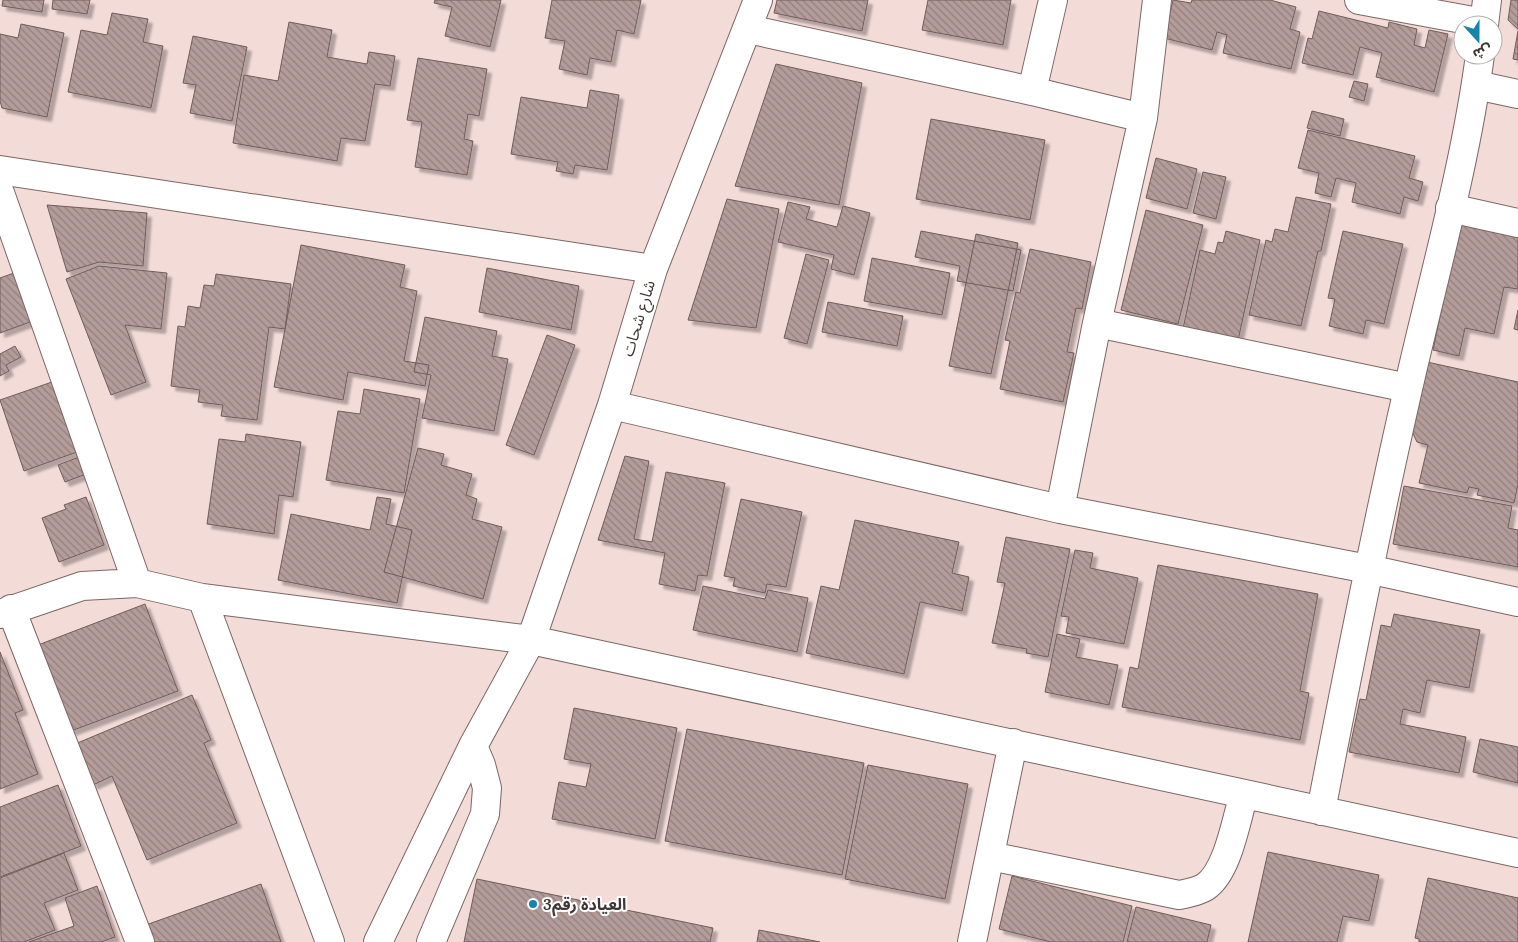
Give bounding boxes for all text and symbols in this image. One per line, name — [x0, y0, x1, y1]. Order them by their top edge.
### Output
north arrow — [1453, 15, 1503, 65]
text: ش — [1470, 40, 1495, 64]
street label: شارع شحات — [617, 277, 662, 359]
place label: 3العيادة رقم — [543, 894, 626, 917]
marker: 3العيادة رقم — [527, 898, 539, 910]

